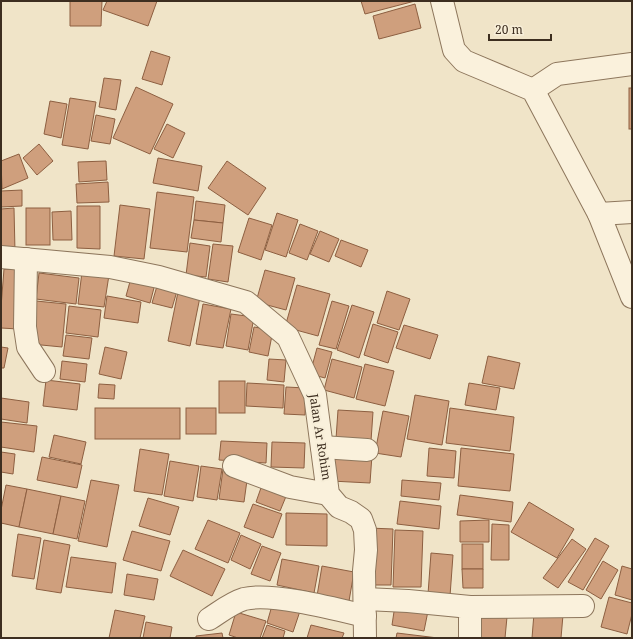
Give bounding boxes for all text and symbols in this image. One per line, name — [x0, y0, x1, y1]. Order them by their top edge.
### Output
scale bar — [489, 16, 551, 42]
text: 20 m — [495, 21, 523, 38]
street label: Jalan Ar Rohim — [305, 392, 336, 481]

